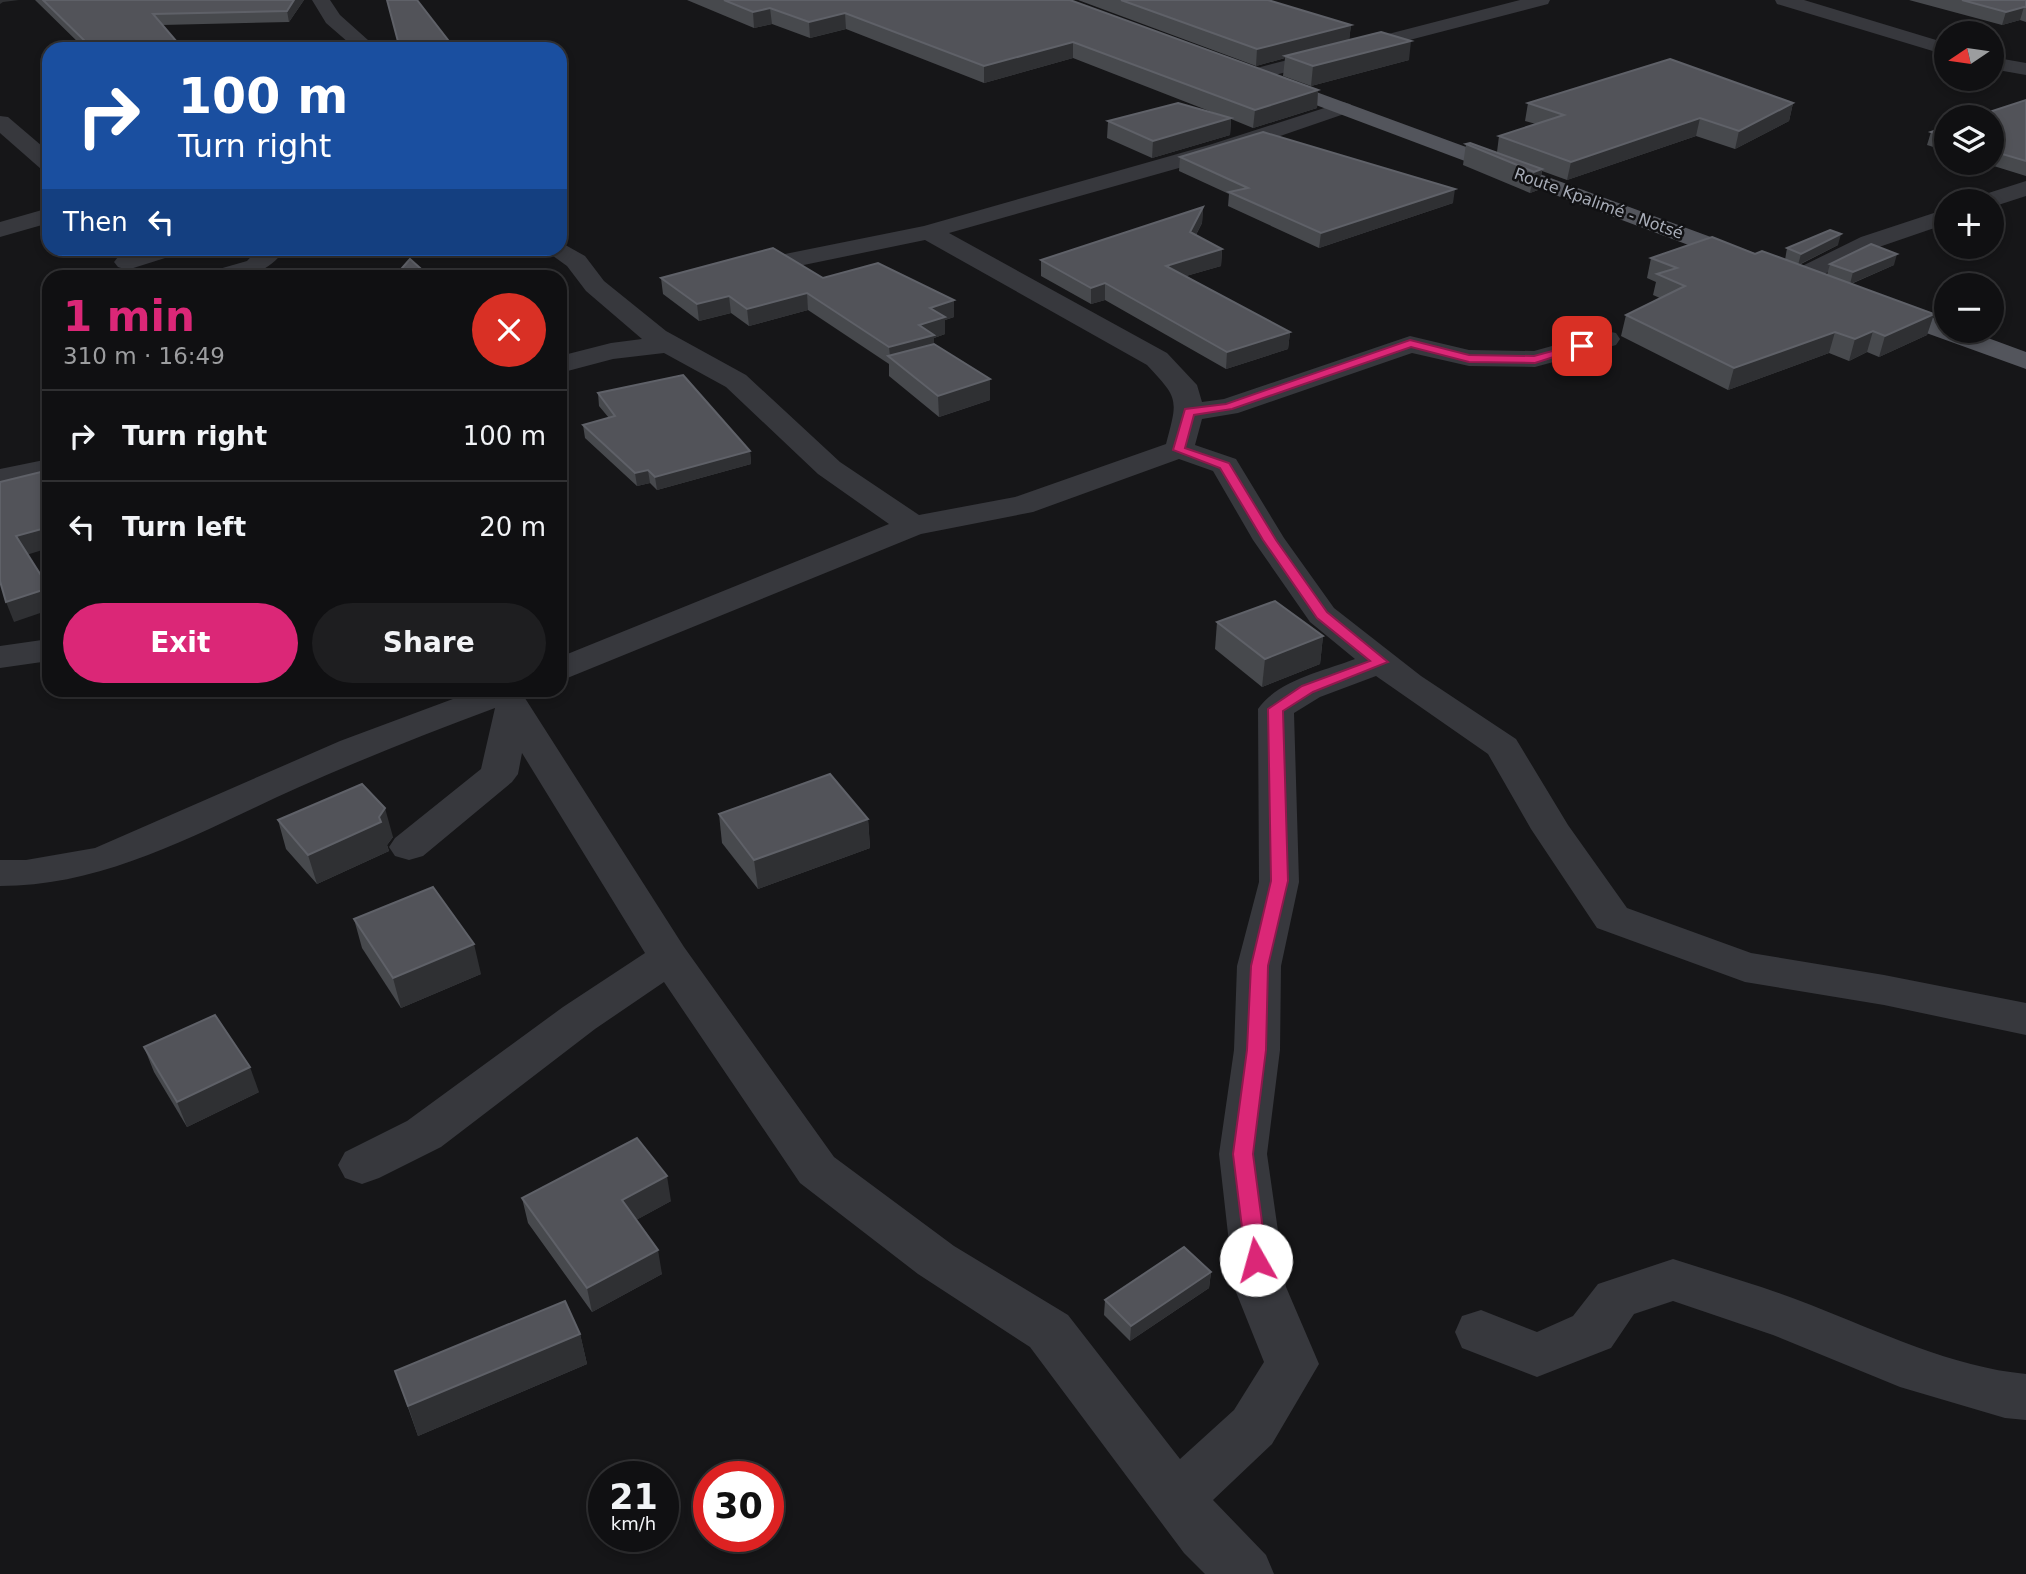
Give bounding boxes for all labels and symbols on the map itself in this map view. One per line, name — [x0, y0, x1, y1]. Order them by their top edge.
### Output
north arrow — [1934, 21, 2004, 91]
street label: Route Kpalimé - Notsé — [1512, 164, 1686, 243]
pin — [1552, 316, 1612, 376]
position arrow — [1219, 1223, 1293, 1297]
speed limit sign: 30 — [693, 1461, 784, 1552]

